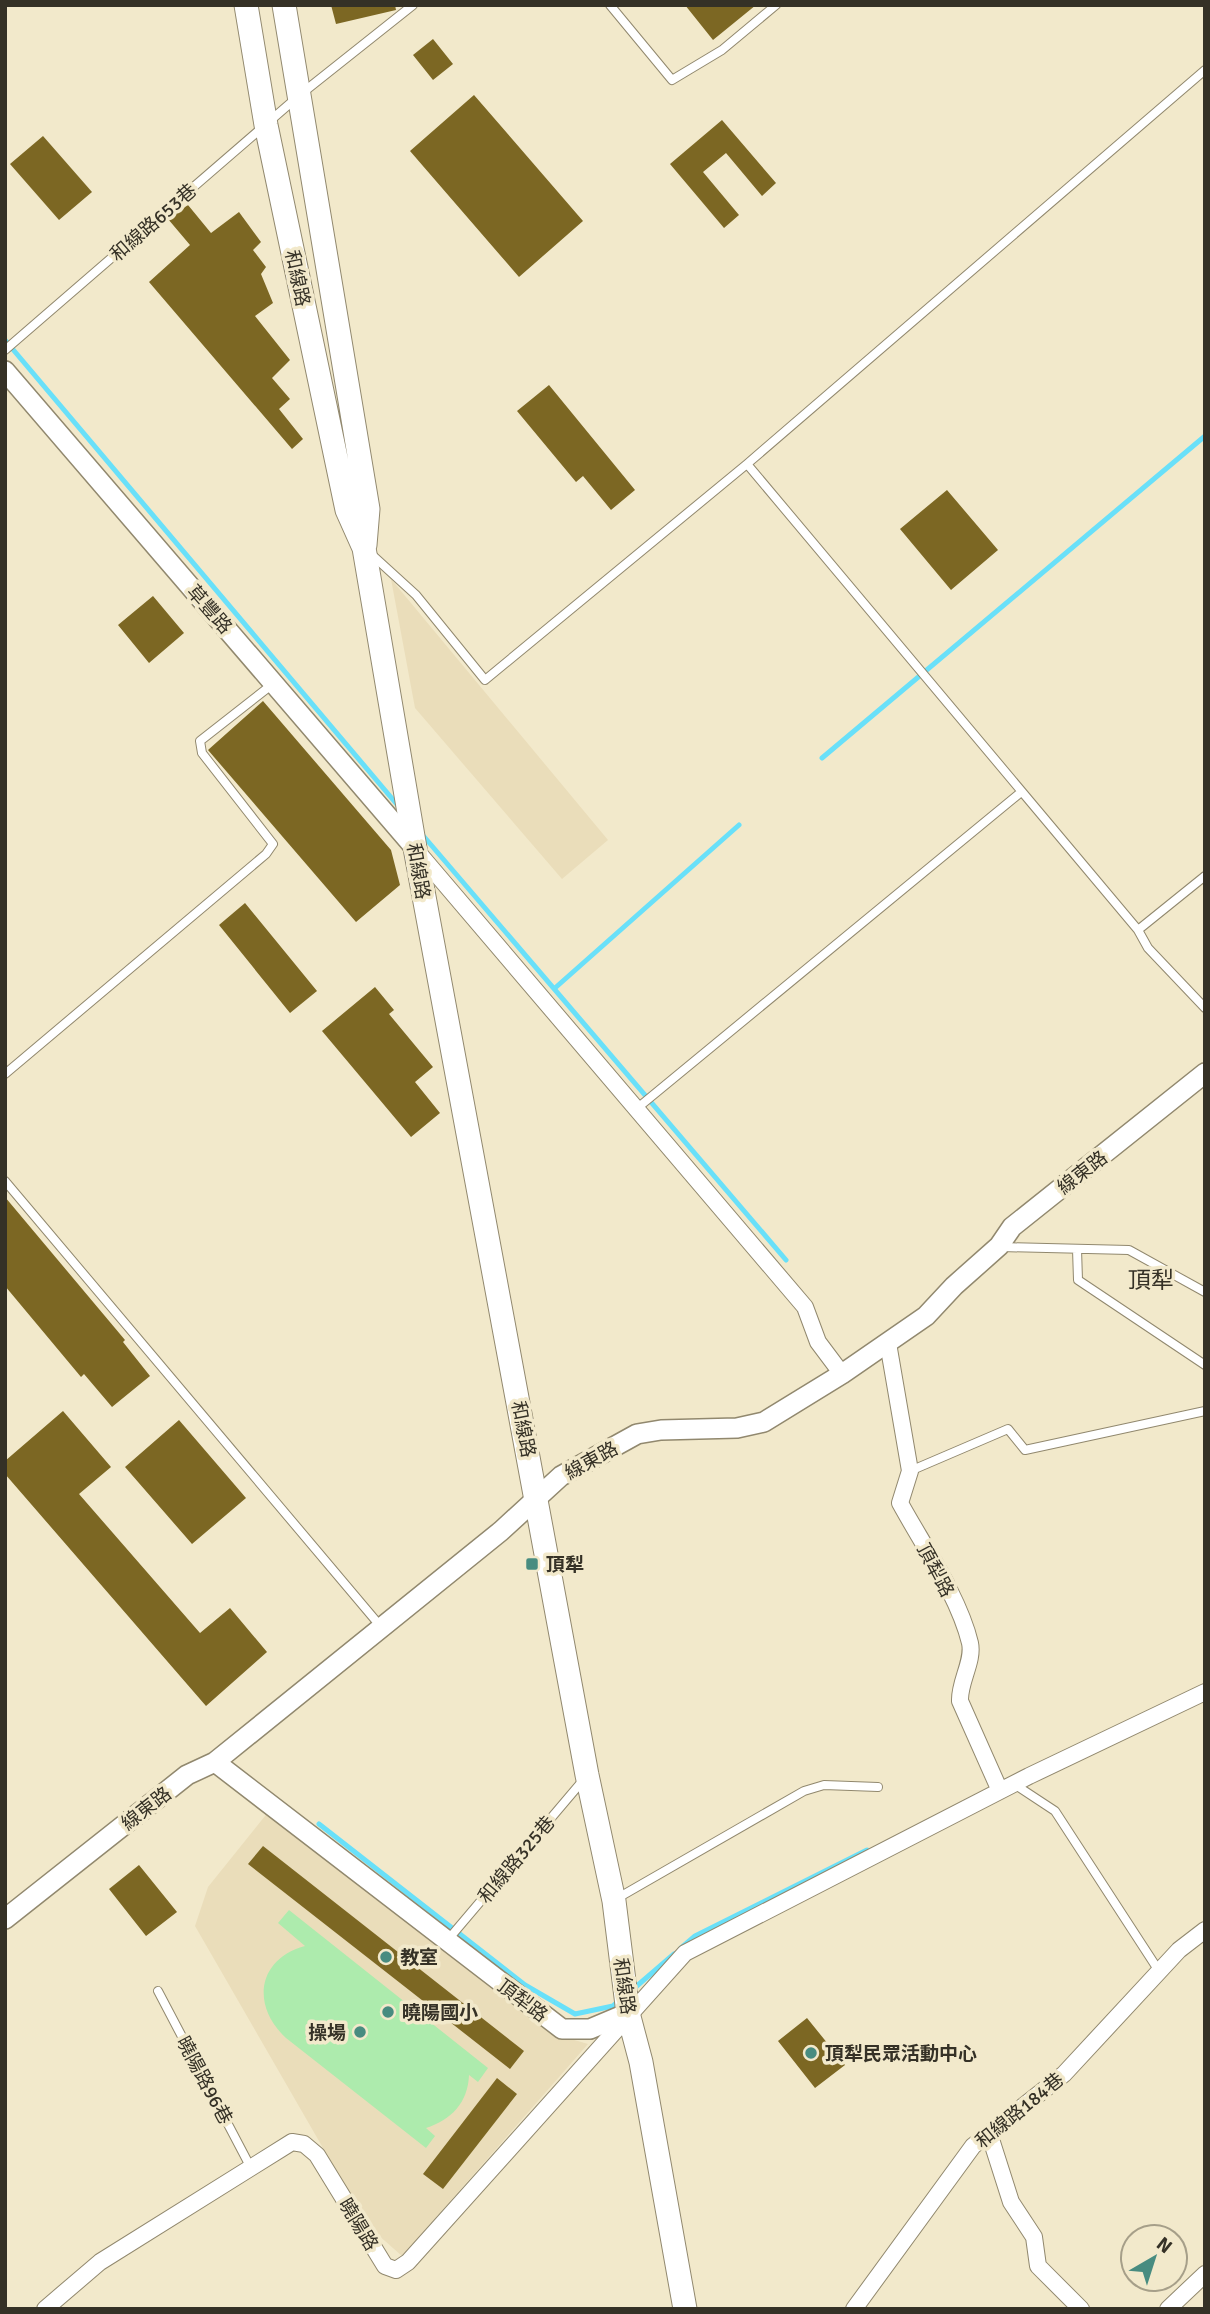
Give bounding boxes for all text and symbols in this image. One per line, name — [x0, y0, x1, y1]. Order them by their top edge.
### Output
street label: 和線路653巷 — [105, 179, 202, 267]
street label: 和線路 — [279, 248, 315, 309]
street label: 草豐路 — [181, 580, 237, 639]
street label: 和線路 — [401, 841, 435, 901]
street label: 線東路 — [1053, 1146, 1112, 1200]
district label: 頂犁 — [1128, 1266, 1174, 1295]
street label: 和線路 — [506, 1399, 540, 1459]
street label: 線東路 — [561, 1437, 622, 1485]
street label: 頂犁路 — [911, 1540, 959, 1601]
place label: 頂犁 — [546, 1553, 584, 1577]
marker: 頂犁 — [524, 1556, 540, 1572]
street label: 線東路 — [117, 1782, 176, 1836]
street label: 和線路325巷 — [473, 1811, 560, 1908]
place label: 教室 — [400, 1946, 438, 1970]
marker: 教室 — [378, 1949, 394, 1965]
street label: 和線路 — [608, 1956, 640, 2016]
street label: 頂犁路 — [492, 1974, 552, 2028]
place label: 曉陽國小 — [402, 2001, 478, 2025]
marker: 曉陽國小 — [380, 2004, 396, 2020]
place label: 操場 — [308, 2021, 346, 2045]
marker: 操場 — [352, 2024, 368, 2040]
street label: 曉陽路96巷 — [171, 2032, 237, 2129]
place label: 頂犁民眾活動中心 — [825, 2042, 977, 2066]
marker: 頂犁民眾活動中心 — [803, 2045, 819, 2061]
street label: 和線路184巷 — [971, 2068, 1069, 2154]
street label: 曉陽路 — [333, 2194, 383, 2255]
north arrow — [1119, 2223, 1189, 2293]
text: N — [1151, 2232, 1177, 2259]

